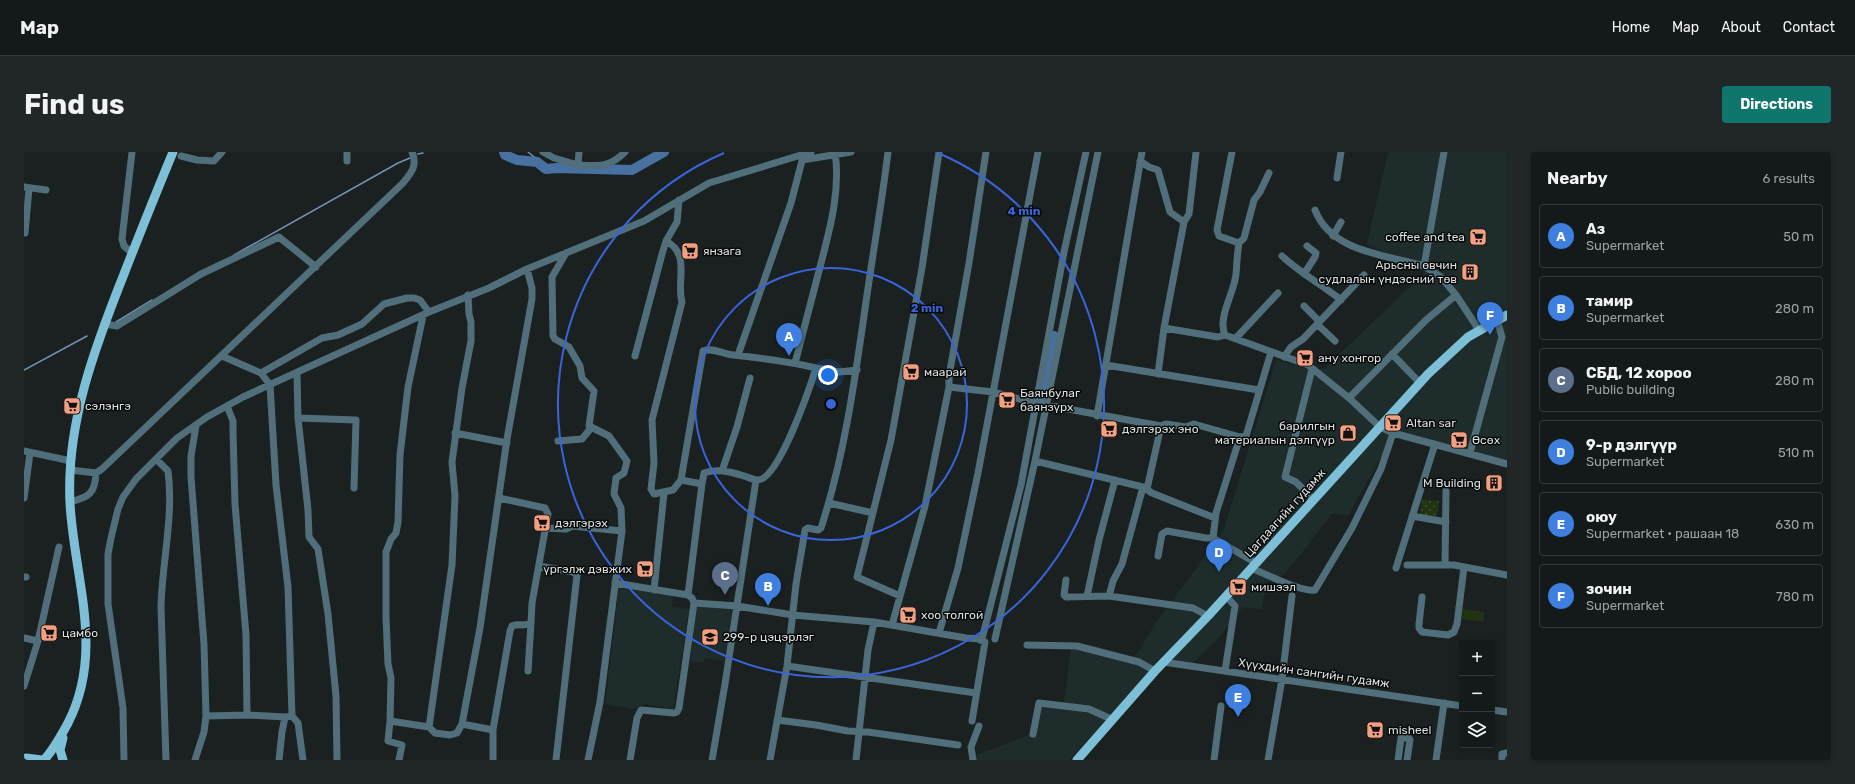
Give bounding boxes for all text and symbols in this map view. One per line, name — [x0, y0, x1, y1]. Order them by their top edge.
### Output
text: Map — [20, 16, 59, 39]
text: Home — [1612, 19, 1650, 36]
text: Map — [1672, 19, 1699, 36]
text: About — [1721, 19, 1761, 36]
text: Contact — [1783, 19, 1835, 36]
button: Directions — [1722, 86, 1831, 123]
text: Find us — [24, 88, 124, 121]
text: Nearby — [1547, 168, 1608, 188]
text: 6 results — [1763, 171, 1815, 186]
text: 4 min — [1008, 204, 1041, 218]
text: Аз — [1586, 220, 1605, 238]
supermarket icon: coffee and tea — [1468, 227, 1488, 247]
text: A — [1556, 229, 1566, 244]
text: 50 m — [1783, 229, 1814, 244]
place label: coffee and tea — [1385, 230, 1465, 244]
text: Supermarket — [1586, 238, 1664, 253]
supermarket icon: янзага — [680, 241, 700, 261]
place label: янзага — [703, 244, 741, 258]
place label: Арьсны өвчин судлалын үндэсний төв — [1319, 258, 1457, 286]
building icon: Арьсны өвчин судлалын үндэсний төв — [1460, 262, 1480, 282]
text: тамир — [1586, 292, 1633, 310]
text: 2 min — [911, 301, 944, 315]
text: B — [1556, 301, 1566, 316]
text: 280 m — [1775, 301, 1814, 316]
pin: F — [1477, 302, 1503, 335]
text: Supermarket — [1586, 310, 1664, 325]
pin: A — [776, 323, 802, 356]
supermarket icon: ану хонгор — [1295, 348, 1315, 368]
place label: ану хонгор — [1318, 351, 1381, 365]
supermarket icon: маарай — [901, 362, 921, 382]
text: СБД, 12 хороо — [1586, 364, 1692, 382]
your location — [818, 365, 838, 385]
place label: маарай — [924, 365, 967, 379]
text: C — [1556, 373, 1566, 388]
text: 280 m — [1775, 373, 1814, 388]
text: Public building — [1586, 382, 1675, 397]
place label: Баянбулаг баянзүрх — [1020, 386, 1081, 414]
supermarket icon: Баянбулаг баянзүрх — [997, 390, 1017, 410]
supermarket icon: сэлэнгэ — [62, 396, 82, 416]
centre of rings — [824, 397, 838, 411]
place label: сэлэнгэ — [85, 399, 131, 413]
supermarket icon: Altan sar — [1383, 413, 1403, 433]
place label: Altan sar — [1406, 416, 1456, 430]
supermarket icon: дэлгэрэх эно — [1099, 419, 1119, 439]
place label: барилгын материалын дэлгүүр — [1215, 419, 1335, 447]
place label: дэлгэрэх эно — [1122, 422, 1199, 436]
shop icon: барилгын материалын дэлгүүр — [1338, 423, 1358, 443]
supermarket icon: Өсөх — [1449, 430, 1469, 450]
place label: Өсөх — [1472, 433, 1501, 447]
text: 9-р дэлгүүр — [1586, 436, 1677, 454]
text: D — [1556, 445, 1566, 460]
text: 510 m — [1778, 445, 1814, 460]
text: Supermarket — [1586, 454, 1664, 469]
street label: Цагдаагийн гудамж — [1242, 466, 1329, 560]
building icon: M Building — [1484, 473, 1504, 493]
place label: M Building — [1423, 476, 1481, 490]
text: оюу — [1586, 508, 1617, 526]
supermarket icon: дэлгэрэх — [532, 513, 552, 533]
place label: дэлгэрэх — [555, 516, 608, 530]
text: E — [1557, 517, 1565, 532]
text: 630 m — [1775, 517, 1814, 532]
text: Supermarket · рашаан 18 — [1586, 526, 1739, 541]
pin: D — [1206, 539, 1232, 572]
supermarket icon: үргэлж дэвжих — [635, 559, 655, 579]
place label: үргэлж дэвжих — [543, 562, 633, 576]
pin: C — [712, 562, 738, 595]
pin: B — [755, 573, 781, 606]
supermarket icon: мишээл — [1228, 577, 1248, 597]
place label: мишээл — [1251, 580, 1296, 594]
text: зочин — [1586, 580, 1632, 598]
text: F — [1557, 589, 1565, 604]
text: 780 m — [1776, 589, 1814, 604]
text: Supermarket — [1586, 598, 1664, 613]
supermarket icon: хоо толгой — [898, 605, 918, 625]
place label: хоо толгой — [921, 608, 983, 622]
supermarket icon: цамбо — [39, 623, 59, 643]
place label: цамбо — [62, 626, 98, 640]
school or university icon: 299-р цэцэрлэг — [700, 627, 720, 647]
place label: 299-р цэцэрлэг — [723, 630, 815, 644]
map controls — [1459, 640, 1495, 748]
button: + — [1459, 640, 1495, 676]
street label: Хүүхдийн сангийн гудамж — [1237, 655, 1391, 691]
button: − — [1459, 676, 1495, 712]
pin: E — [1225, 684, 1251, 717]
button: layers — [1459, 712, 1495, 748]
supermarket icon: misheel — [1365, 720, 1385, 740]
place label: misheel — [1388, 723, 1431, 737]

